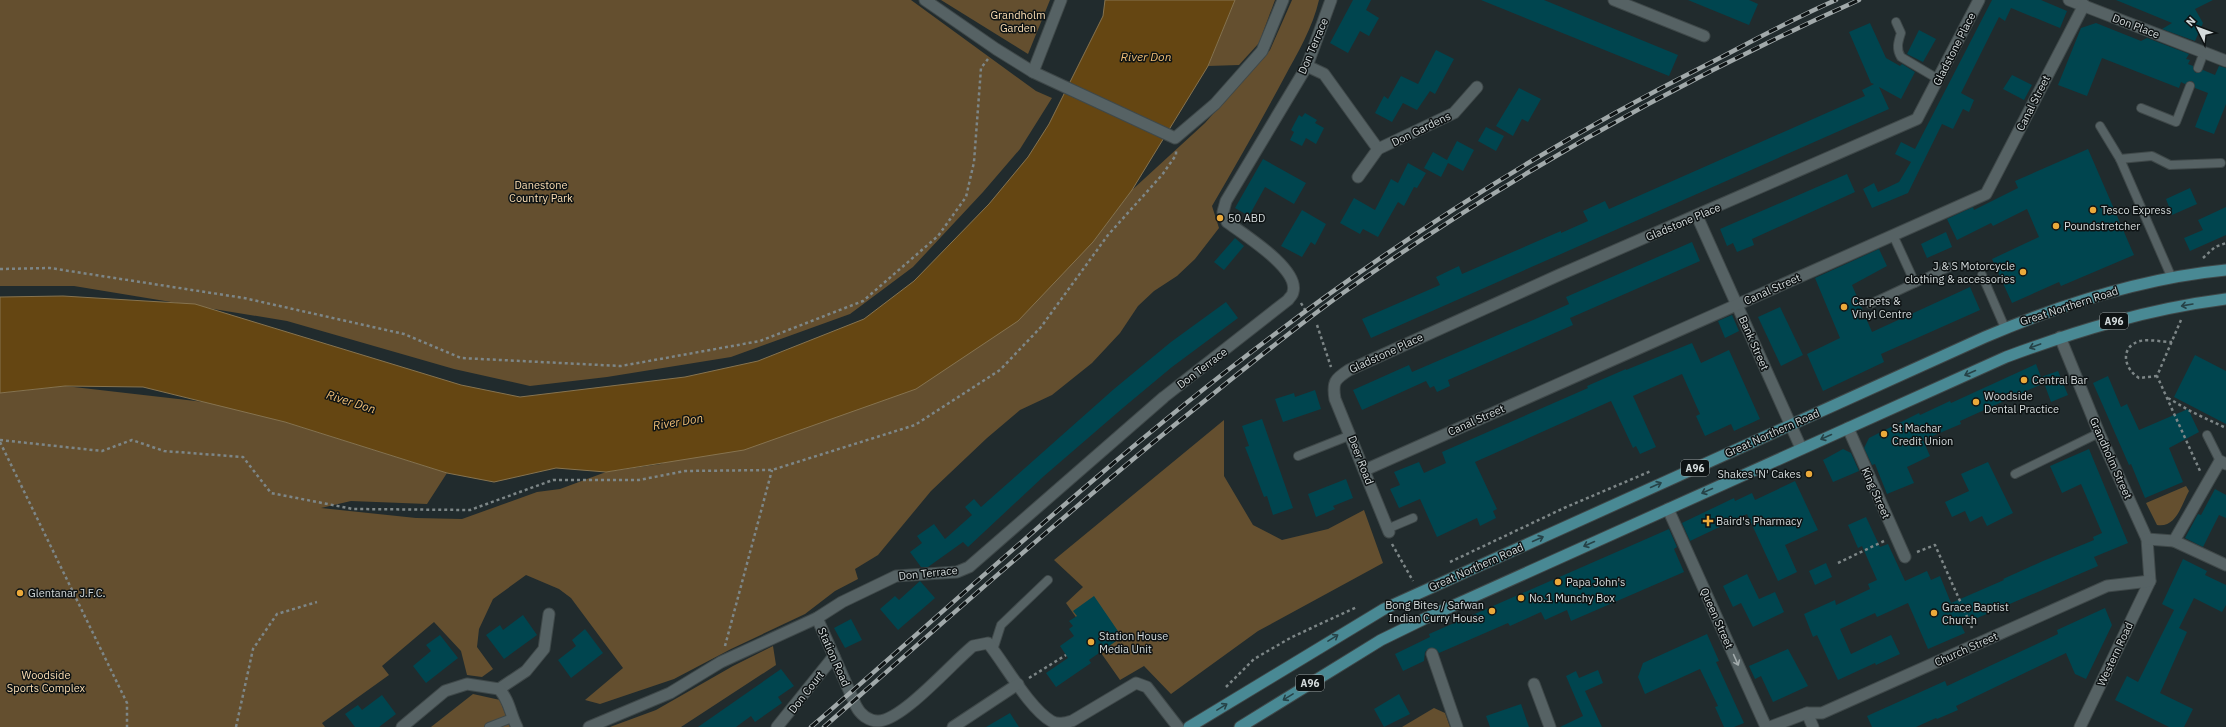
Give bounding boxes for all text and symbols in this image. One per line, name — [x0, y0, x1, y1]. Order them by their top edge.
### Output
park label: Grandholm Garden — [990, 8, 1046, 35]
north arrow — [2178, 8, 2218, 48]
street label: Gladstone Place — [1930, 10, 1978, 88]
street label: Don Place — [2110, 11, 2162, 41]
text: N — [2183, 14, 2198, 29]
street label: Don Terrace — [1295, 16, 1331, 76]
water label: River Don — [1121, 49, 1172, 64]
street label: Canal Street — [2013, 73, 2053, 133]
street label: Don Gardens — [1389, 109, 1453, 149]
park label: Danestone Country Park — [509, 178, 573, 205]
street label: Gladstone Place — [1643, 200, 1723, 244]
place label: Tesco Express — [2101, 203, 2171, 217]
marker: Tesco Express — [2088, 205, 2098, 215]
place label: 50 ABD — [1228, 211, 1265, 225]
marker: 50 ABD — [1215, 213, 1225, 223]
place label: Poundstretcher — [2064, 219, 2140, 233]
marker: Poundstretcher — [2051, 221, 2061, 231]
place label: J & S Motorcycle clothing & accessories — [1905, 259, 2015, 286]
marker: J & S Motorcycle clothing & accessories — [2018, 267, 2028, 277]
street label: Canal Street — [1741, 270, 1803, 308]
street label: Great Northern Road — [2018, 284, 2120, 328]
place label: Carpets & Vinyl Centre — [1852, 294, 1912, 321]
one-way arrow — [2181, 301, 2194, 309]
marker: Carpets & Vinyl Centre — [1839, 302, 1849, 312]
road number: A96 — [2100, 313, 2128, 329]
street label: Bank Street — [1736, 314, 1772, 372]
street label: Gladstone Place — [1347, 330, 1425, 376]
one-way arrow — [2030, 342, 2042, 350]
street label: Don Terrace — [1174, 345, 1230, 391]
one-way arrow — [1964, 370, 1976, 377]
place label: Central Bar — [2032, 373, 2088, 387]
marker: Central Bar — [2019, 375, 2029, 385]
water label: River Don — [325, 387, 378, 417]
place label: Woodside Dental Practice — [1984, 389, 2059, 416]
marker: Woodside Dental Practice — [1971, 397, 1981, 407]
street label: Canal Street — [1445, 401, 1507, 439]
street label: Great Northern Road — [1722, 406, 1822, 460]
water label: River Don — [652, 410, 704, 433]
street label: Grandholm Street — [2087, 415, 2135, 501]
place label: St Machar Credit Union — [1892, 421, 1953, 448]
marker: St Machar Credit Union — [1879, 429, 1889, 439]
street label: Deer Road — [1345, 434, 1377, 486]
one-way arrow — [1820, 434, 1832, 442]
road number: A96 — [1681, 460, 1709, 476]
street label: King Street — [1859, 465, 1894, 521]
place label: Shakes 'N' Cakes — [1717, 467, 1801, 481]
marker: Shakes 'N' Cakes — [1804, 469, 1814, 479]
one-way arrow — [1650, 481, 1662, 488]
one-way arrow — [1702, 488, 1714, 495]
place label: Baird's Pharmacy — [1716, 514, 1803, 528]
marker: Baird's Pharmacy — [1703, 516, 1713, 526]
one-way arrow — [1531, 535, 1543, 542]
street label: Great Northern Road — [1426, 540, 1526, 594]
one-way arrow — [1583, 541, 1595, 549]
street label: Don Terrace — [898, 563, 958, 583]
place label: Papa John's — [1566, 575, 1625, 589]
marker: Papa John's — [1553, 577, 1563, 587]
street label: Queen Street — [1697, 585, 1737, 651]
place label: Glentanar J.F.C. — [28, 586, 106, 600]
marker: Glentanar J.F.C. — [15, 588, 25, 598]
place label: No.1 Munchy Box — [1529, 591, 1615, 605]
marker: No.1 Munchy Box — [1516, 593, 1526, 603]
place label: Bong Bites / Safwan Indian Curry House — [1385, 598, 1484, 625]
place label: Grace Baptist Church — [1942, 600, 2009, 627]
marker: Bong Bites / Safwan Indian Curry House — [1487, 606, 1497, 616]
marker: Grace Baptist Church — [1929, 608, 1939, 618]
street label: Western Road — [2094, 620, 2136, 688]
street label: Station Road — [815, 625, 853, 689]
place label: Station House Media Unit — [1099, 629, 1168, 656]
street label: Church Street — [1932, 629, 2000, 669]
one-way arrow — [1327, 634, 1339, 642]
marker: Station House Media Unit — [1086, 637, 1096, 647]
one-way arrow — [1733, 654, 1740, 666]
park label: Woodside Sports Complex — [7, 668, 86, 695]
street label: Don Court — [785, 668, 827, 716]
road number: A96 — [1296, 675, 1324, 691]
one-way arrow — [1283, 693, 1294, 701]
one-way arrow — [1216, 702, 1228, 710]

